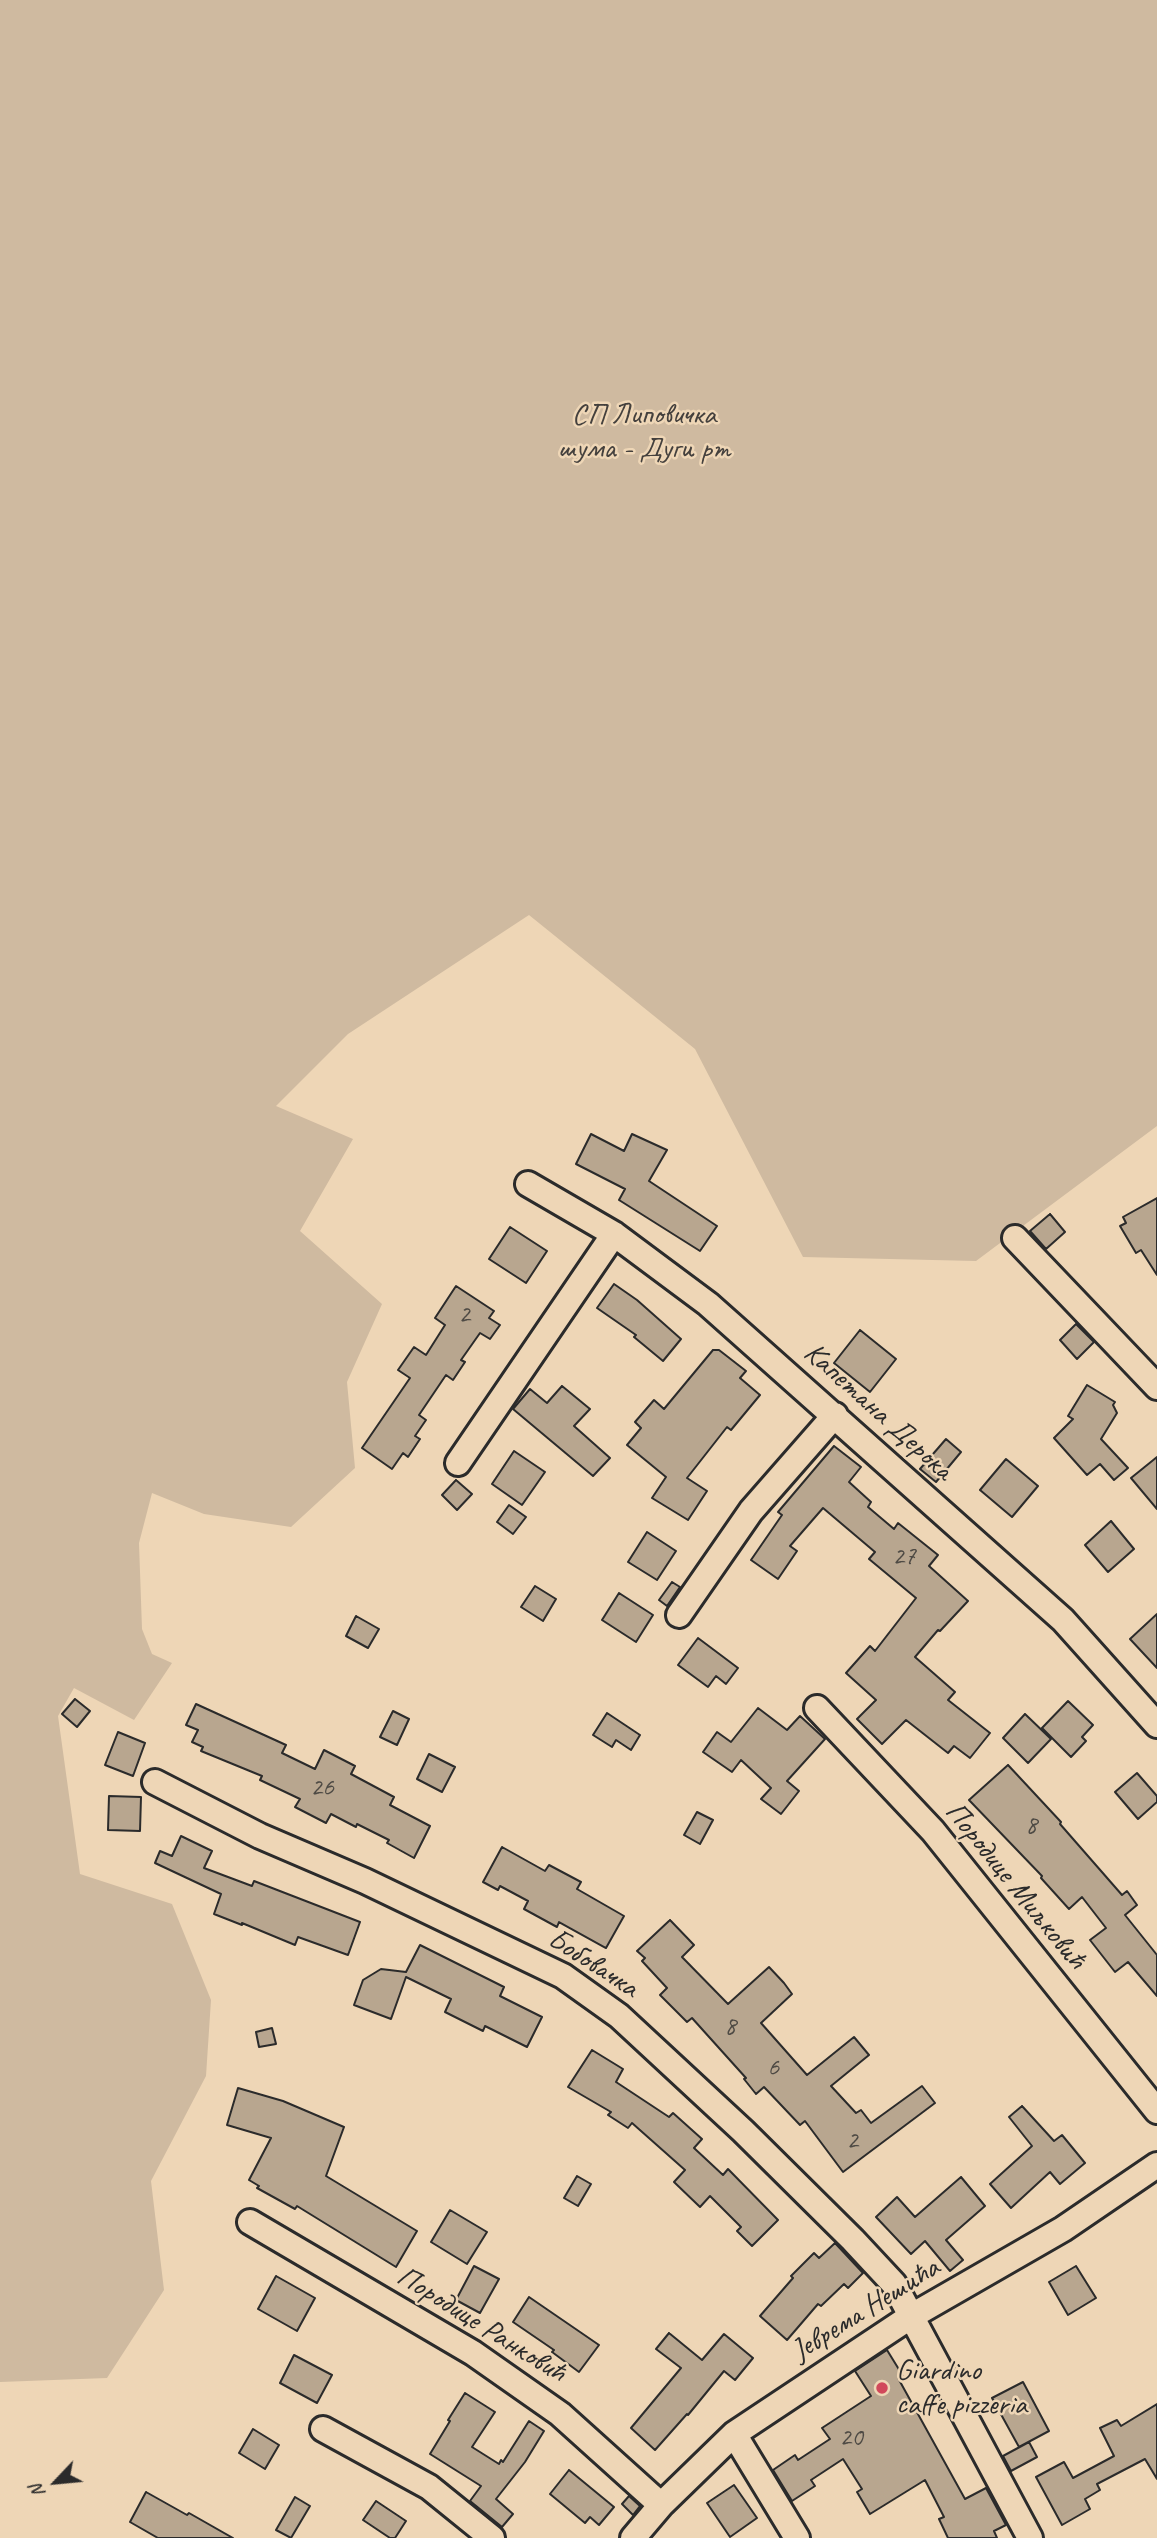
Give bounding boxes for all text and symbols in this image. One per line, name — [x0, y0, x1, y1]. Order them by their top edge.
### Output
park label: СП Липовичка шума - Дуги рт — [558, 397, 730, 467]
house number: 2 — [458, 1299, 470, 1331]
street label: Капетана Дерока — [796, 1336, 960, 1488]
house number: 27 — [892, 1541, 916, 1573]
house number: 26 — [310, 1772, 334, 1804]
street label: Породице Миљковић — [937, 1795, 1093, 1977]
house number: 8 — [1025, 1810, 1037, 1842]
street label: Бобовачка — [541, 1922, 645, 2006]
house number: 8 — [724, 2011, 736, 2043]
house number: 6 — [767, 2052, 779, 2084]
house number: 2 — [846, 2125, 858, 2157]
street label: Јеврема Нешића — [785, 2250, 947, 2370]
street label: Породице Ранковић — [390, 2259, 572, 2391]
place label: Giardino caffe pizzeria — [896, 2353, 1027, 2424]
marker: Giardino caffe pizzeria — [874, 2380, 890, 2396]
house number: 20 — [839, 2422, 863, 2454]
north arrow — [21, 2447, 91, 2517]
text: N — [24, 2481, 50, 2502]

